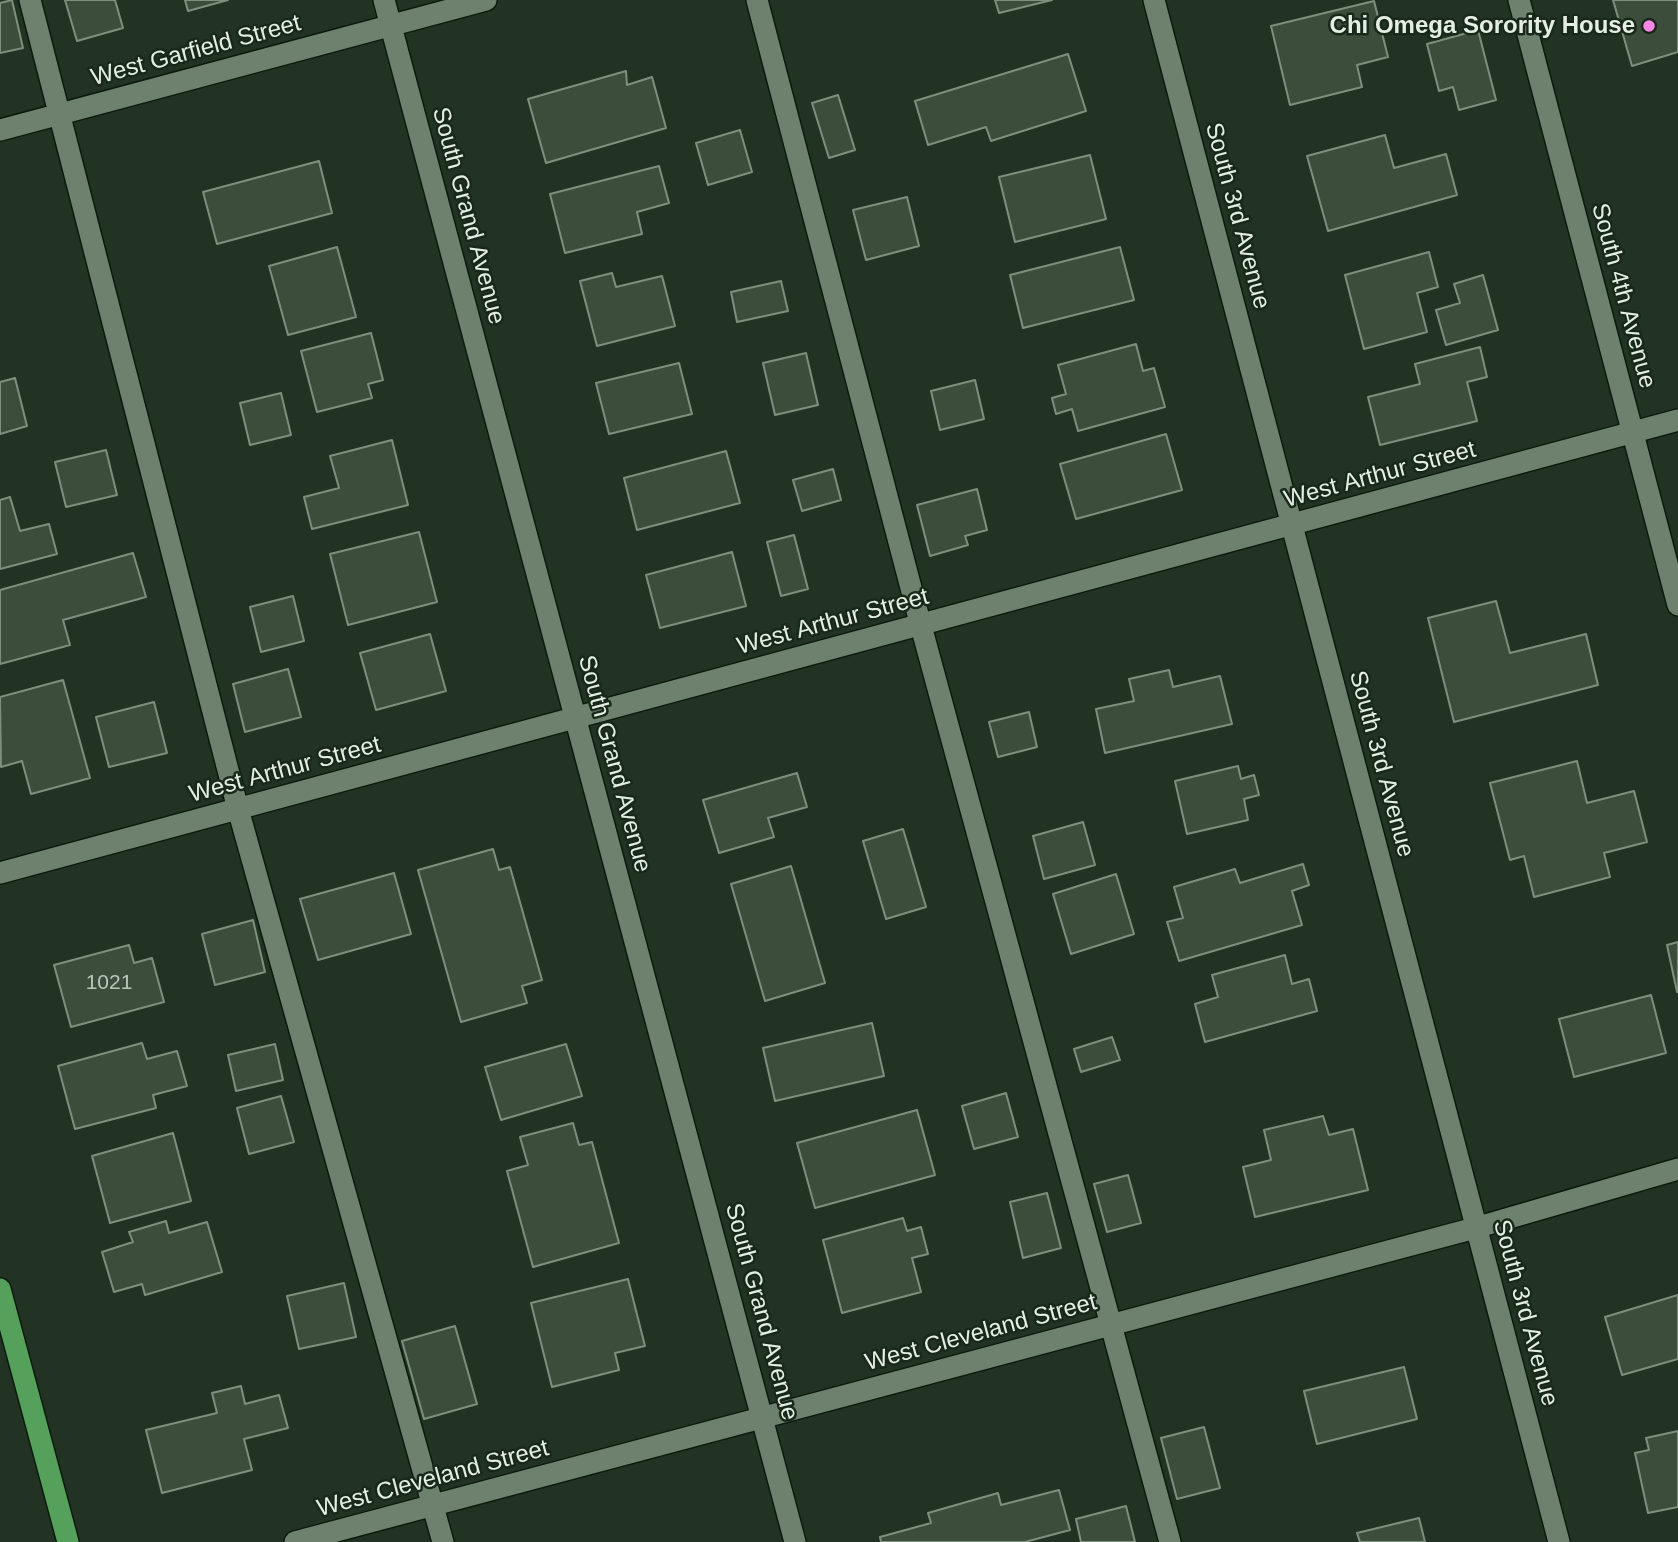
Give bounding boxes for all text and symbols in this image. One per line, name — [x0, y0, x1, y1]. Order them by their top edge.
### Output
street label: West Garfield Street — [88, 9, 304, 93]
place label: Chi Omega Sorority House — [1330, 12, 1635, 40]
marker: Chi Omega Sorority House — [1641, 18, 1657, 34]
street label: South Grand Avenue — [425, 104, 511, 328]
street label: South 3rd Avenue — [1198, 120, 1276, 312]
street label: South 4th Avenue — [1584, 200, 1662, 392]
street label: West Arthur Street — [1281, 436, 1479, 514]
street label: West Arthur Street — [734, 583, 932, 661]
street label: South Grand Avenue — [571, 652, 657, 876]
street label: South 3rd Avenue — [1342, 668, 1420, 860]
street label: West Arthur Street — [186, 731, 384, 809]
house number: 1021 — [86, 970, 132, 996]
street label: South Grand Avenue — [718, 1200, 804, 1424]
street label: South 3rd Avenue — [1486, 1217, 1564, 1409]
street label: West Cleveland Street — [862, 1288, 1100, 1378]
street label: West Cleveland Street — [314, 1434, 552, 1524]

